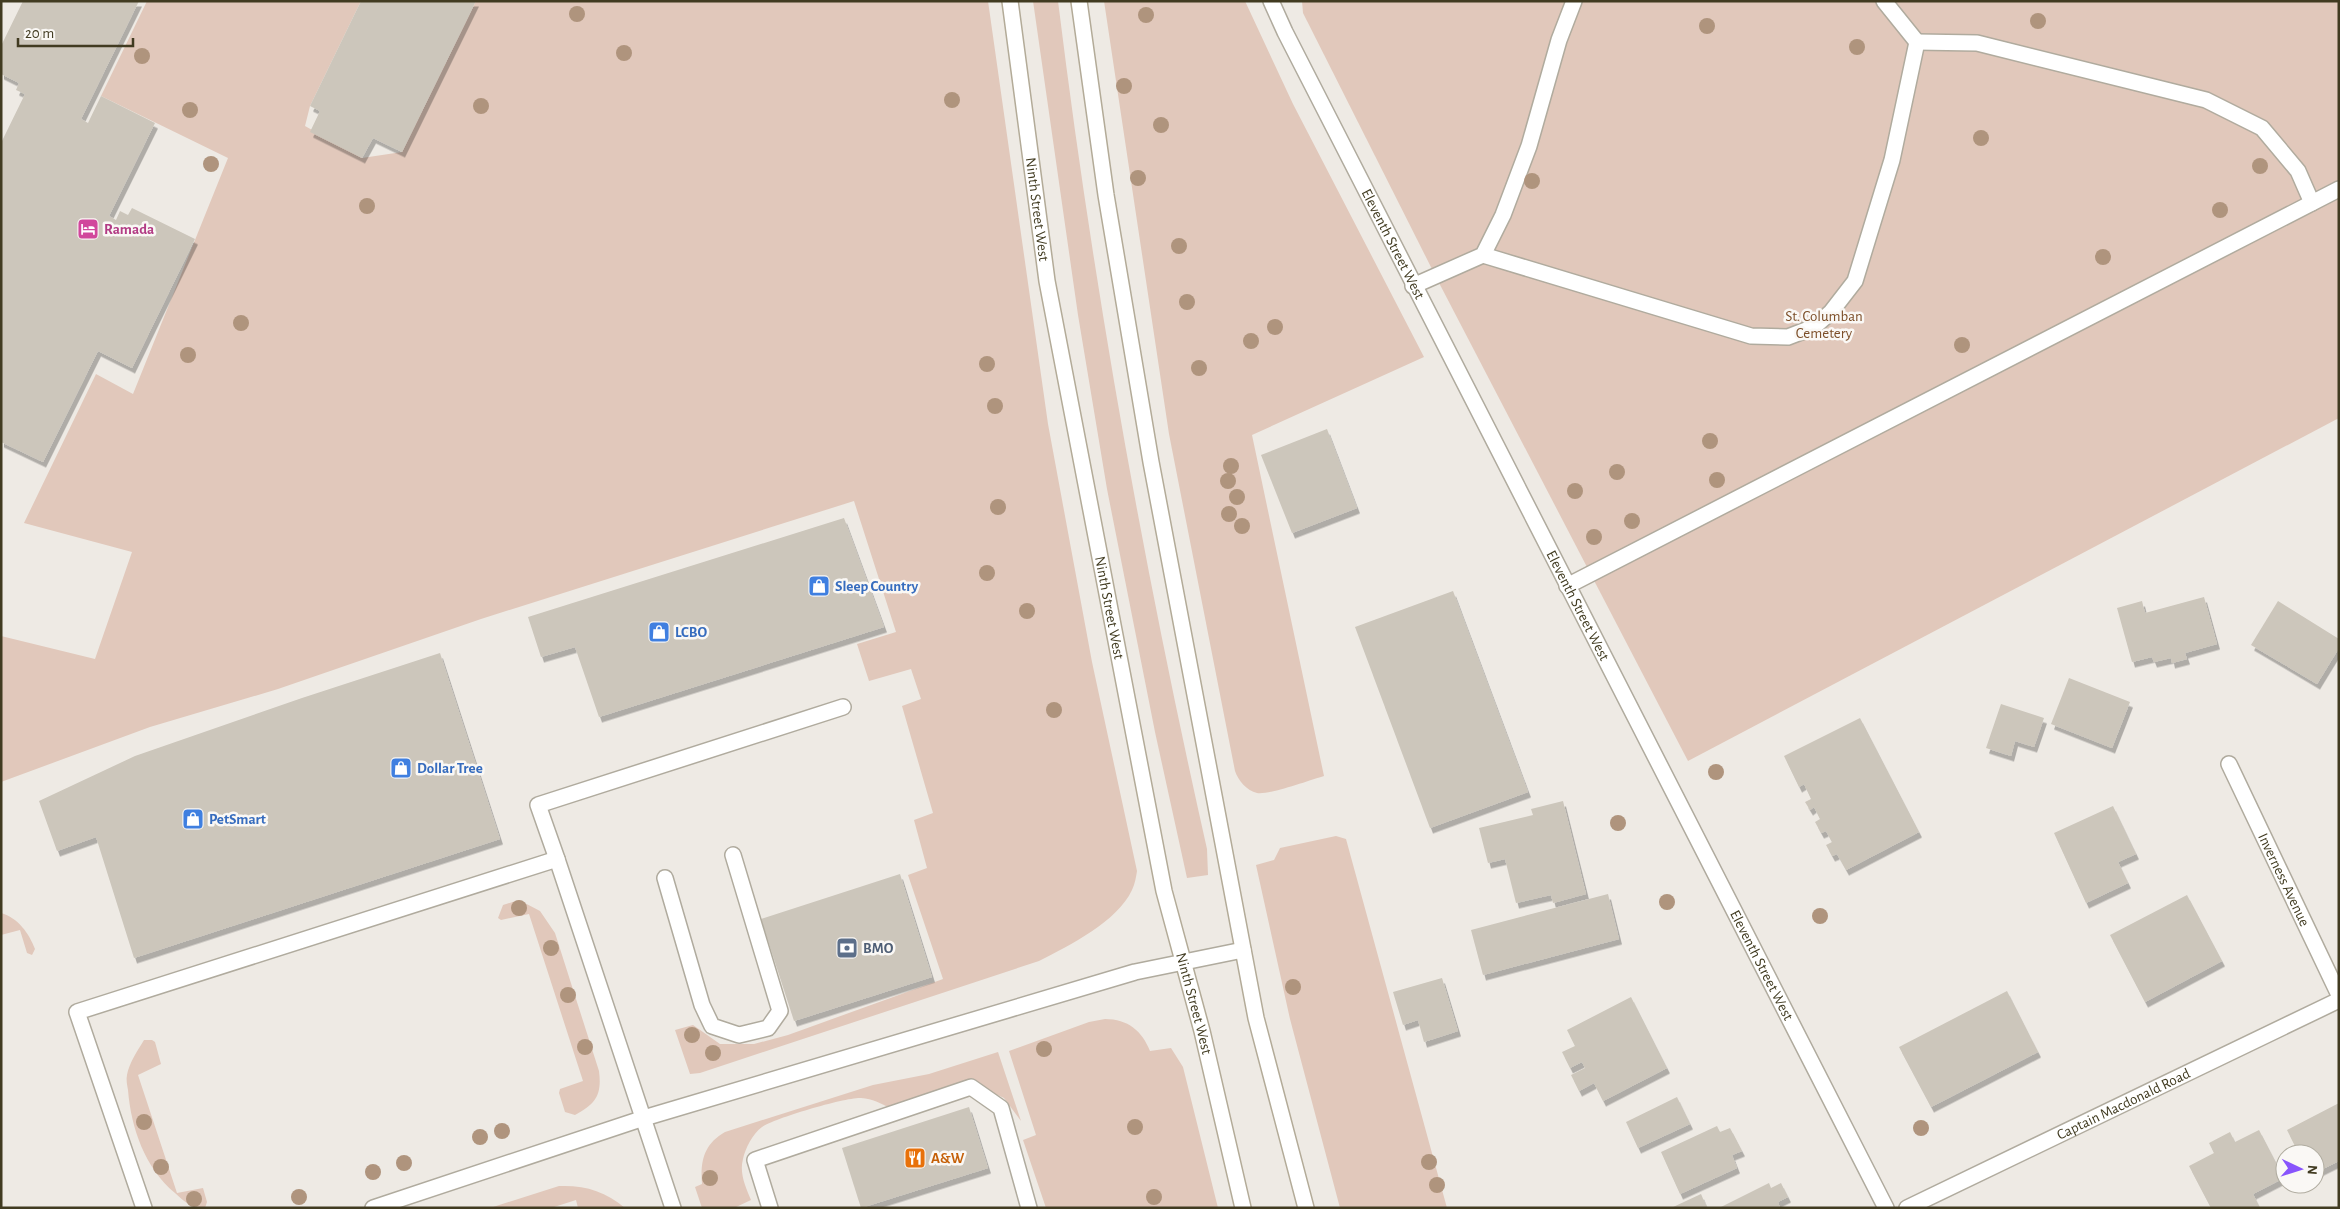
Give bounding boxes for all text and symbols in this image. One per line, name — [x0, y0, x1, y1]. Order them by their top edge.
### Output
scale bar — [18, 15, 132, 47]
text: 20 m — [25, 26, 54, 41]
street label: Ninth Street West — [1023, 156, 1051, 262]
street label: Eleventh Street West — [1358, 187, 1427, 302]
hotel icon: Ramada — [76, 217, 100, 241]
place label: Ramada — [104, 222, 154, 237]
park label: St. Columban Cemetery — [1785, 309, 1863, 341]
street label: Eleventh Street West — [1543, 548, 1612, 663]
street label: Ninth Street West — [1092, 555, 1126, 661]
shop icon: Sleep Country — [807, 574, 831, 598]
place label: Sleep Country — [835, 579, 919, 594]
shop icon: LCBO — [647, 620, 671, 644]
place label: LCBO — [675, 625, 707, 640]
shop icon: Dollar Tree — [389, 756, 413, 780]
place label: Dollar Tree — [417, 761, 483, 776]
shop icon: PetSmart — [181, 807, 205, 831]
place label: PetSmart — [209, 812, 266, 827]
street label: Inverness Avenue — [2255, 831, 2312, 929]
street label: Eleventh Street West — [1727, 908, 1796, 1023]
bank icon: BMO — [835, 936, 859, 960]
place label: BMO — [863, 941, 894, 956]
street label: Ninth Street West — [1173, 951, 1214, 1056]
street label: Captain Macdonald Road — [2054, 1066, 2193, 1143]
north arrow — [2275, 1144, 2325, 1194]
restaurant icon: A&W — [903, 1146, 927, 1170]
place label: A&W — [931, 1151, 965, 1166]
text: N — [2305, 1164, 2319, 1175]

